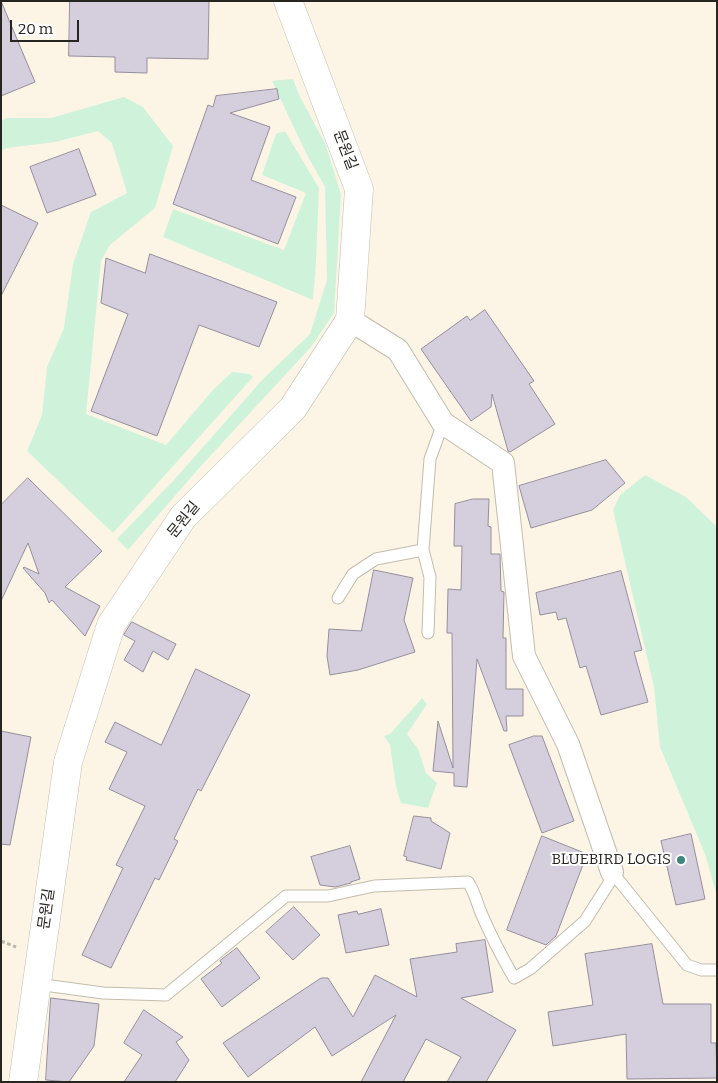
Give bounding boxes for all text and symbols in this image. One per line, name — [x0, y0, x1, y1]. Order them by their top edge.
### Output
scale bar — [12, 10, 81, 42]
text: 20 m — [18, 20, 53, 38]
street label: 문원길 — [329, 127, 361, 173]
street label: 문원길 — [164, 498, 204, 542]
place label: BLUEBIRD LOGIS — [552, 851, 671, 869]
marker: BLUEBIRD LOGIS — [675, 854, 687, 866]
street label: 문원길 — [35, 887, 59, 931]

